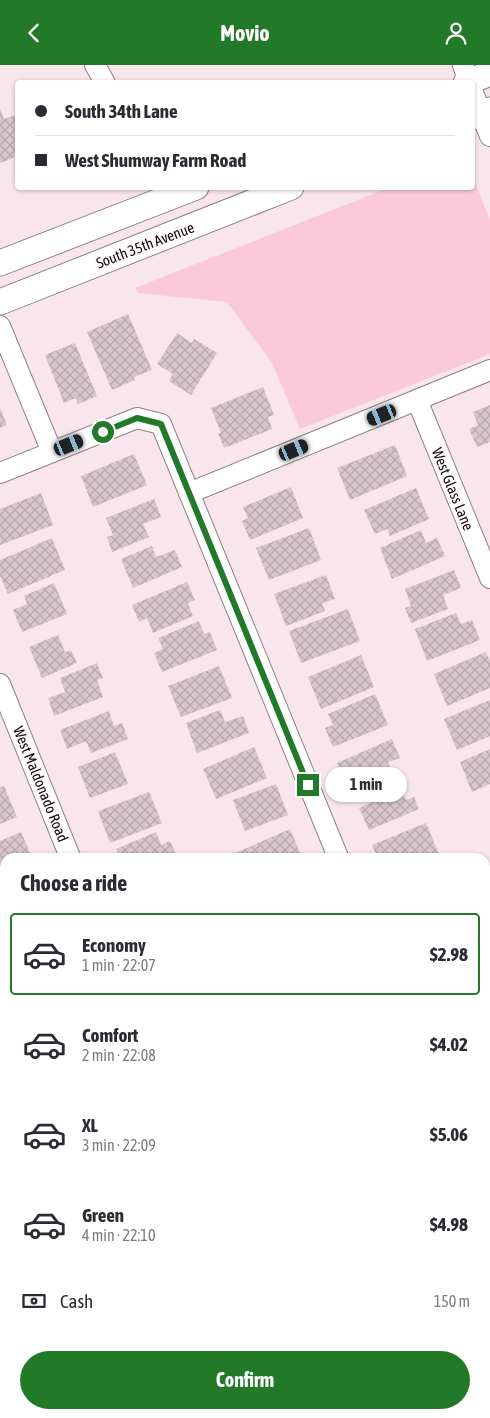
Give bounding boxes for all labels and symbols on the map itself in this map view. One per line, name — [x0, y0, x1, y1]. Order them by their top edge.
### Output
street label: South 35th Avenue — [94, 218, 197, 271]
car — [365, 402, 398, 428]
route start — [92, 421, 114, 443]
car — [52, 432, 85, 458]
car — [277, 437, 310, 463]
street label: West Glass Lane — [429, 445, 477, 533]
street label: West Maldonado Road — [10, 724, 72, 844]
callout: 1 min — [326, 767, 408, 803]
route end — [297, 774, 319, 796]

